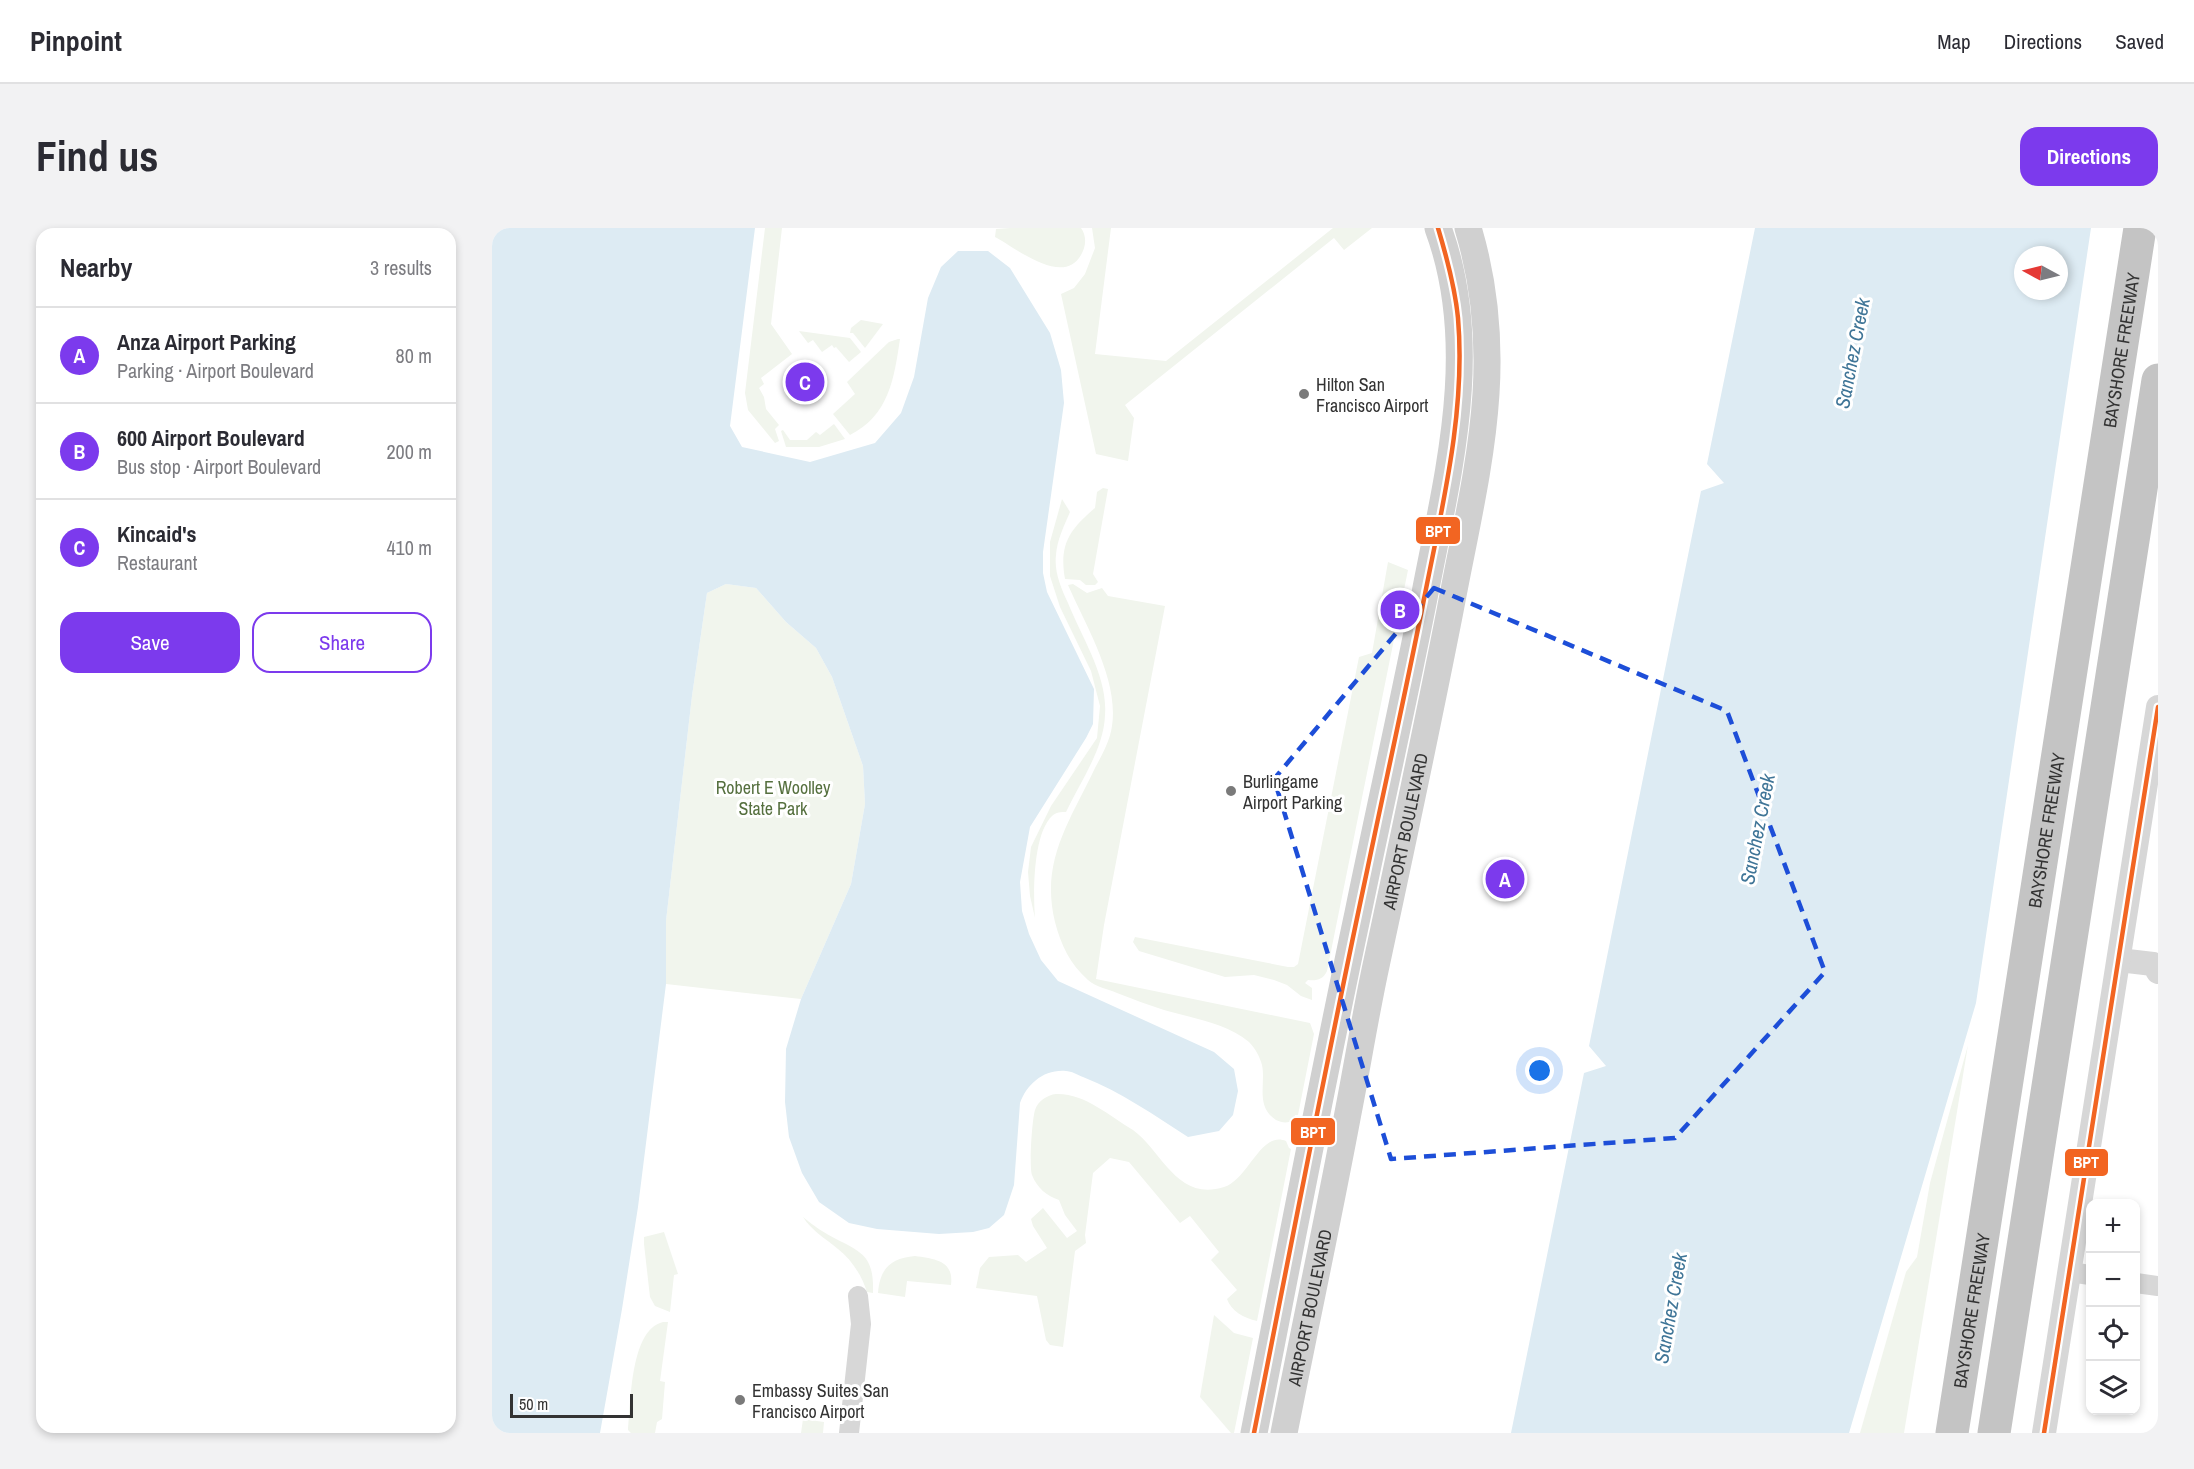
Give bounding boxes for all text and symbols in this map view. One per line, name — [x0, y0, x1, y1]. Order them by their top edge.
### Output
text: Pinpoint — [30, 22, 122, 60]
text: Map — [1937, 27, 1971, 56]
text: Directions — [2004, 27, 2082, 56]
text: Saved — [2115, 27, 2164, 56]
button: Directions — [2020, 127, 2158, 186]
text: Find us — [36, 128, 158, 184]
north arrow — [2014, 246, 2068, 300]
text: Nearby — [60, 250, 132, 285]
text: 3 results — [370, 254, 432, 281]
street label: BAYSHORE FREEWAY — [2097, 271, 2145, 429]
water label: Sanchez Creek — [1828, 295, 1876, 411]
text: Anza Airport Parking — [117, 327, 296, 357]
text: A — [74, 342, 85, 369]
text: 80 m — [396, 342, 432, 369]
text: Parking · Airport Boulevard — [117, 357, 314, 384]
pin: C — [786, 360, 824, 404]
place label: Hilton San Francisco Airport — [1316, 372, 1428, 418]
marker: Hilton San Francisco Airport — [1297, 387, 1311, 401]
text: 600 Airport Boulevard — [117, 423, 305, 453]
text: B — [74, 438, 85, 465]
text: 200 m — [386, 438, 432, 465]
text: Bus stop · Airport Boulevard — [117, 453, 321, 480]
line badge: BPT — [1415, 516, 1461, 545]
text: Kincaid's — [117, 519, 197, 549]
text: BPT — [1425, 520, 1451, 542]
text: C — [74, 534, 85, 561]
text: 410 m — [386, 534, 432, 561]
text: Restaurant — [117, 549, 197, 576]
pin: B — [1380, 588, 1420, 632]
button: Save — [60, 612, 240, 673]
button: Share — [252, 612, 432, 673]
street label: AIRPORT BOULEVARD — [1376, 751, 1433, 913]
street label: BAYSHORE FREEWAY — [2022, 751, 2070, 910]
place label: Burlingame Airport Parking — [1242, 769, 1343, 815]
water label: Sanchez Creek — [1733, 771, 1781, 887]
park label: Robert E Woolley State Park — [716, 775, 831, 821]
marker: Burlingame Airport Parking — [1224, 784, 1238, 798]
pin: A — [1486, 856, 1524, 902]
your location — [1525, 1056, 1554, 1085]
line badge: BPT — [1290, 1117, 1336, 1146]
text: BPT — [1300, 1121, 1326, 1143]
line badge: BPT — [2064, 1148, 2109, 1177]
text: BPT — [2073, 1151, 2099, 1173]
map controls — [2086, 1199, 2140, 1415]
button: + — [2086, 1199, 2140, 1253]
street label: AIRPORT BOULEVARD — [1281, 1227, 1337, 1389]
street label: BAYSHORE FREEWAY — [1947, 1231, 1996, 1390]
water label: Sanchez Creek — [1647, 1250, 1693, 1366]
button: − — [2086, 1253, 2140, 1307]
button: locate — [2086, 1307, 2140, 1361]
button: layers — [2086, 1361, 2140, 1415]
place label: Embassy Suites San Francisco Airport — [752, 1378, 889, 1424]
scale bar — [510, 1391, 633, 1418]
text: 50 m — [519, 1393, 548, 1415]
marker: Embassy Suites San Francisco Airport — [733, 1393, 747, 1407]

